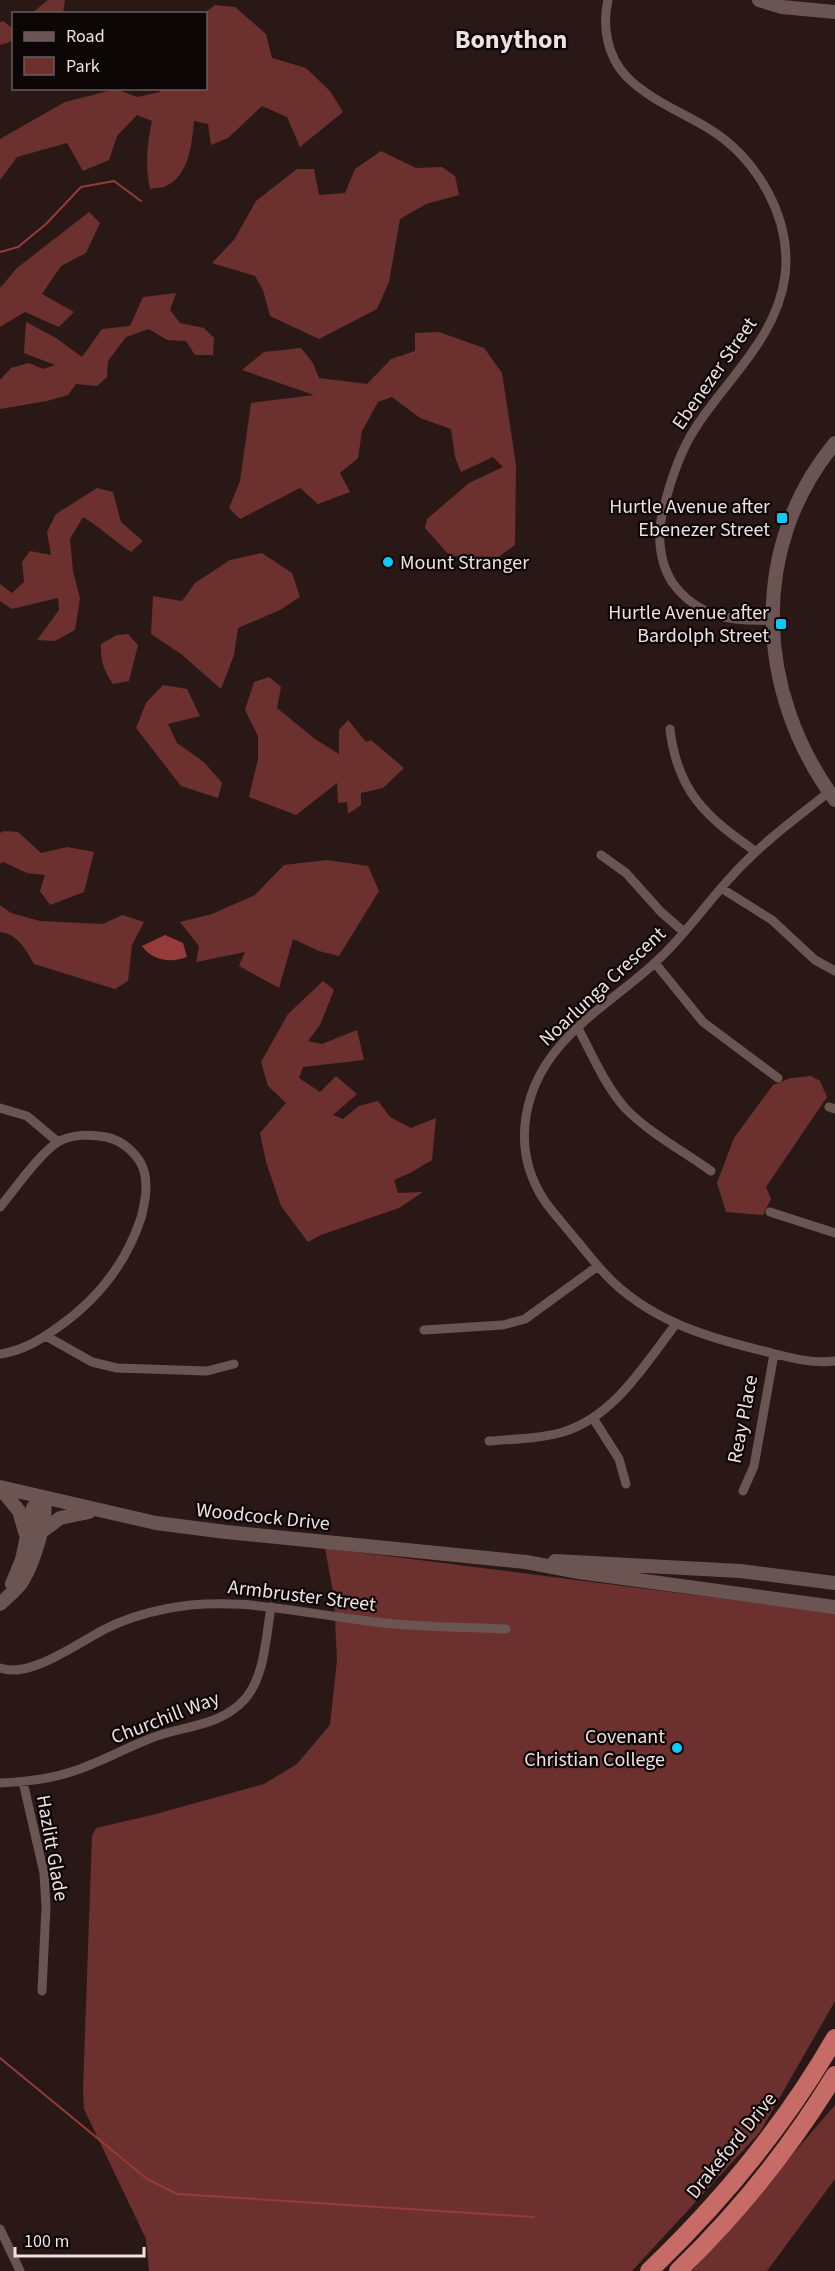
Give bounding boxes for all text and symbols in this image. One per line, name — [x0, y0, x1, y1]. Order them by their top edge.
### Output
legend — [12, 12, 207, 90]
district label: Bonython — [455, 21, 567, 58]
text: Road — [66, 24, 105, 49]
text: Park — [66, 54, 100, 79]
street label: Ebenezer Street — [666, 311, 764, 436]
place label: Hurtle Avenue after Ebenezer Street — [609, 493, 770, 544]
marker: Hurtle Avenue after Ebenezer Street — [775, 511, 789, 525]
place label: Mount Stranger — [400, 549, 529, 577]
marker: Mount Stranger — [381, 555, 395, 569]
place label: Hurtle Avenue after Bardolph Street — [608, 599, 769, 650]
marker: Hurtle Avenue after Bardolph Street — [774, 617, 788, 631]
street label: Noarlunga Crescent — [533, 920, 672, 1053]
street label: Reay Place — [721, 1373, 765, 1466]
street label: Woodcock Drive — [195, 1496, 331, 1538]
street label: Armbruster Street — [226, 1573, 378, 1619]
street label: Churchill Way — [107, 1684, 224, 1751]
place label: Covenant Christian College — [524, 1723, 665, 1774]
marker: Covenant Christian College — [670, 1741, 684, 1755]
street label: Hazlitt Glade — [29, 1793, 75, 1904]
street label: Drakeford Drive — [680, 2086, 784, 2205]
scale bar — [15, 2220, 144, 2258]
text: 100 m — [24, 2229, 69, 2254]

